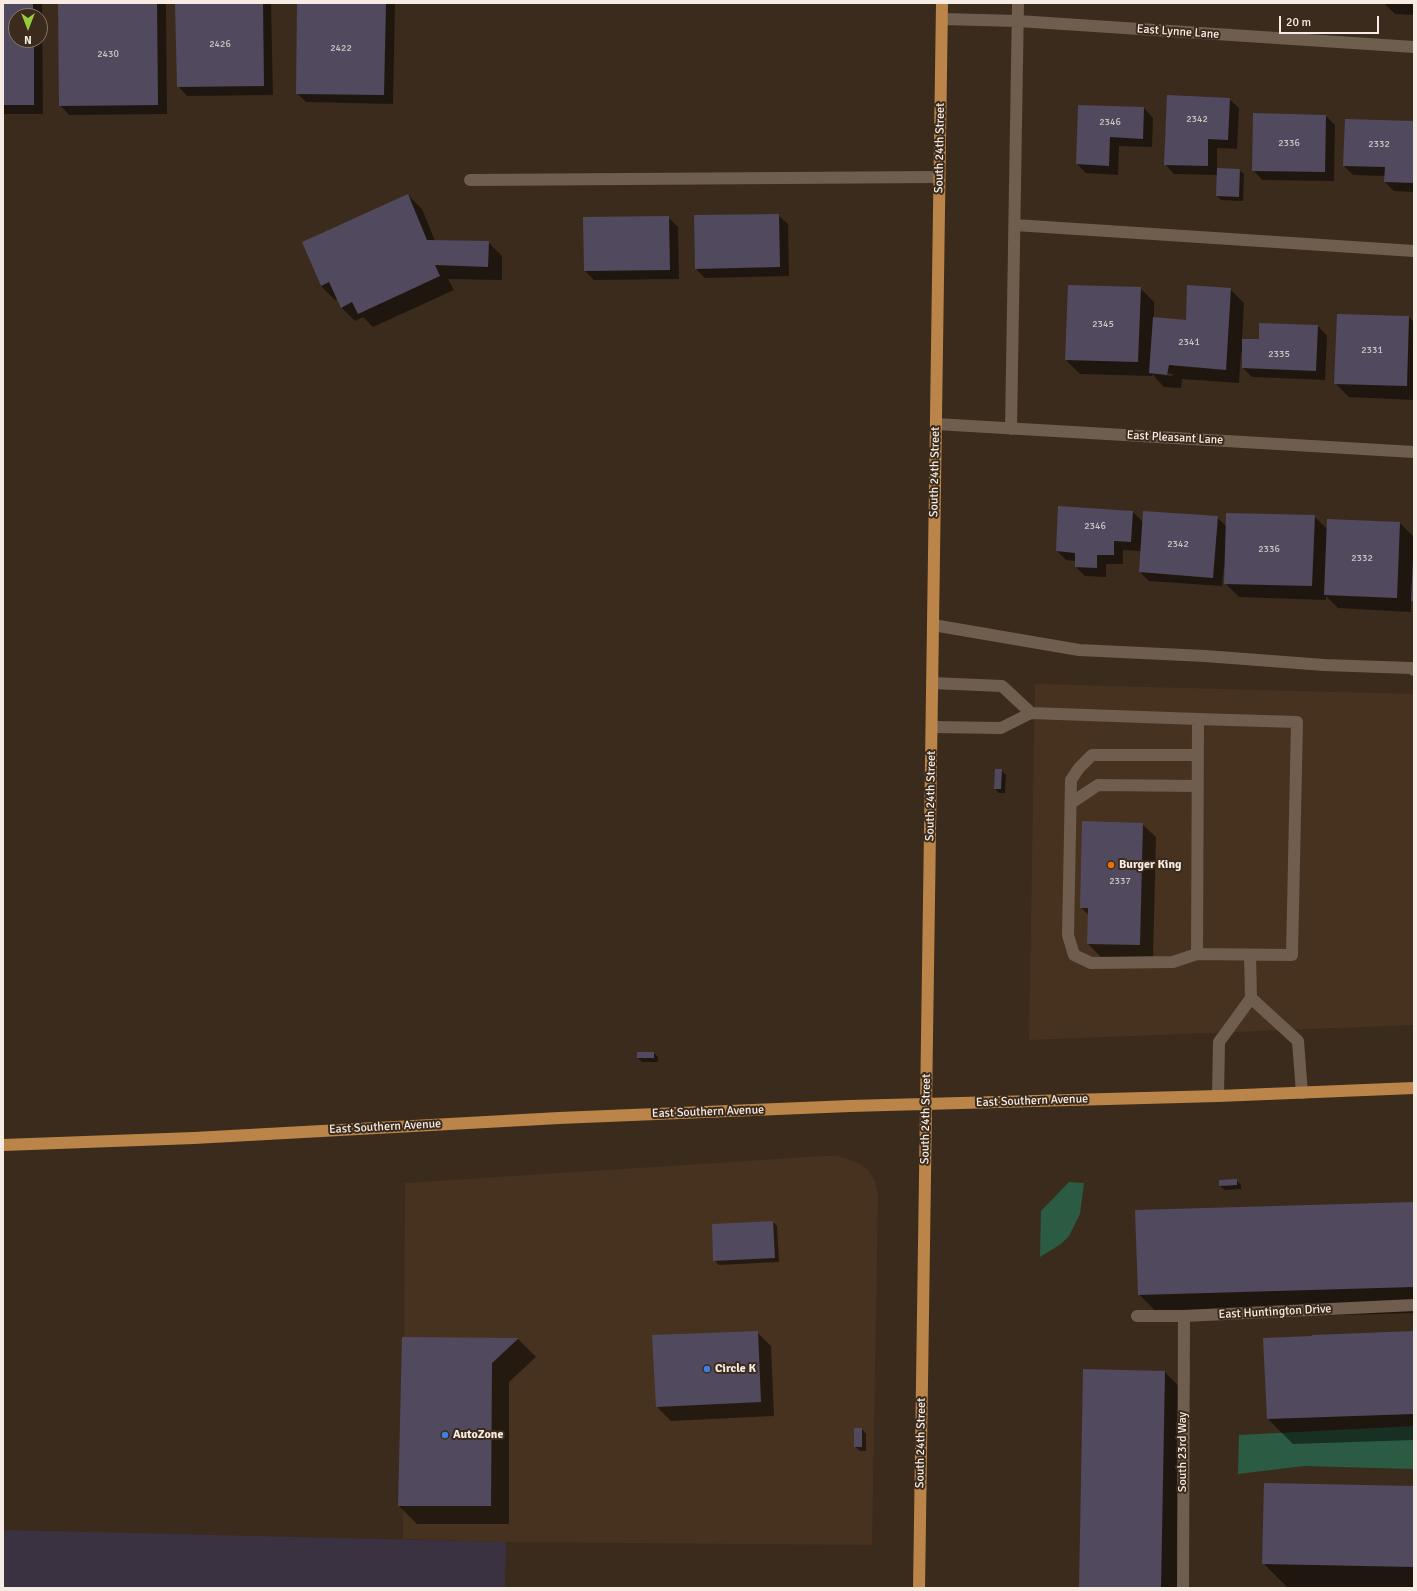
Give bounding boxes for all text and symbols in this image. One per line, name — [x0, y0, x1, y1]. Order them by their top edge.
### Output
north arrow — [8, 8, 48, 48]
scale bar — [1281, 8, 1381, 34]
text: 20 m — [1286, 15, 1311, 30]
street label: East Lynne Lane — [1136, 22, 1220, 42]
text: N — [24, 33, 32, 46]
house number: 2426 — [209, 38, 231, 50]
house number: 2422 — [330, 42, 352, 54]
house number: 2430 — [97, 48, 119, 60]
street label: South 24th Street — [932, 103, 948, 193]
house number: 2342 — [1186, 113, 1208, 125]
house number: 2346 — [1099, 116, 1121, 128]
house number: 2336 — [1278, 137, 1300, 149]
house number: 2332 — [1368, 138, 1390, 150]
house number: 2345 — [1092, 318, 1114, 330]
house number: 2341 — [1178, 336, 1200, 348]
house number: 2331 — [1361, 344, 1383, 356]
house number: 2335 — [1268, 348, 1290, 360]
street label: South 24th Street — [927, 427, 943, 517]
street label: East Pleasant Lane — [1126, 428, 1224, 448]
house number: 2346 — [1084, 520, 1106, 532]
house number: 2342 — [1167, 538, 1189, 550]
house number: 2336 — [1258, 543, 1280, 555]
house number: 2332 — [1351, 552, 1373, 564]
street label: South 24th Street — [923, 751, 939, 841]
place label: Burger King — [1119, 858, 1181, 872]
marker: Burger King — [1106, 860, 1116, 870]
house number: 2337 — [1109, 875, 1131, 887]
street label: South 24th Street — [918, 1074, 934, 1164]
street label: East Southern Avenue — [976, 1092, 1088, 1110]
street label: East Southern Avenue — [652, 1103, 764, 1121]
street label: East Southern Avenue — [329, 1117, 441, 1137]
street label: East Huntington Drive — [1218, 1302, 1332, 1322]
place label: Circle K — [715, 1362, 756, 1376]
marker: Circle K — [702, 1364, 712, 1374]
street label: South 24th Street — [913, 1398, 929, 1488]
street label: South 23rd Way — [1176, 1412, 1190, 1492]
place label: AutoZone — [453, 1428, 503, 1442]
marker: AutoZone — [440, 1430, 450, 1440]

